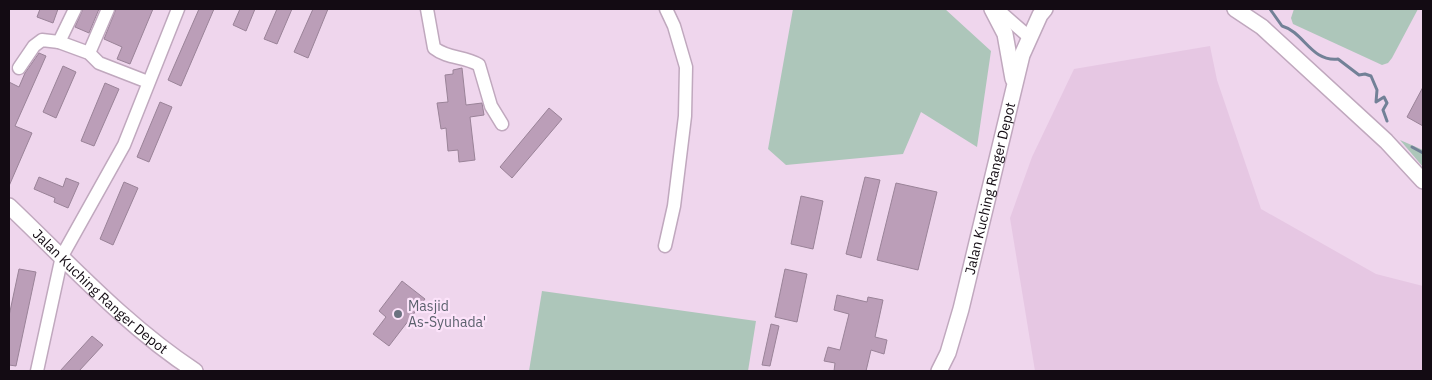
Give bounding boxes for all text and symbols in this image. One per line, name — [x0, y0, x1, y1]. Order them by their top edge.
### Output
street label: Jalan Kuching Ranger Depot — [961, 100, 1019, 276]
street label: Jalan Kuching Ranger Depot — [29, 225, 171, 358]
place label: Masjid As-Syuhada' — [408, 297, 486, 331]
marker: Masjid As-Syuhada' — [392, 308, 404, 320]

